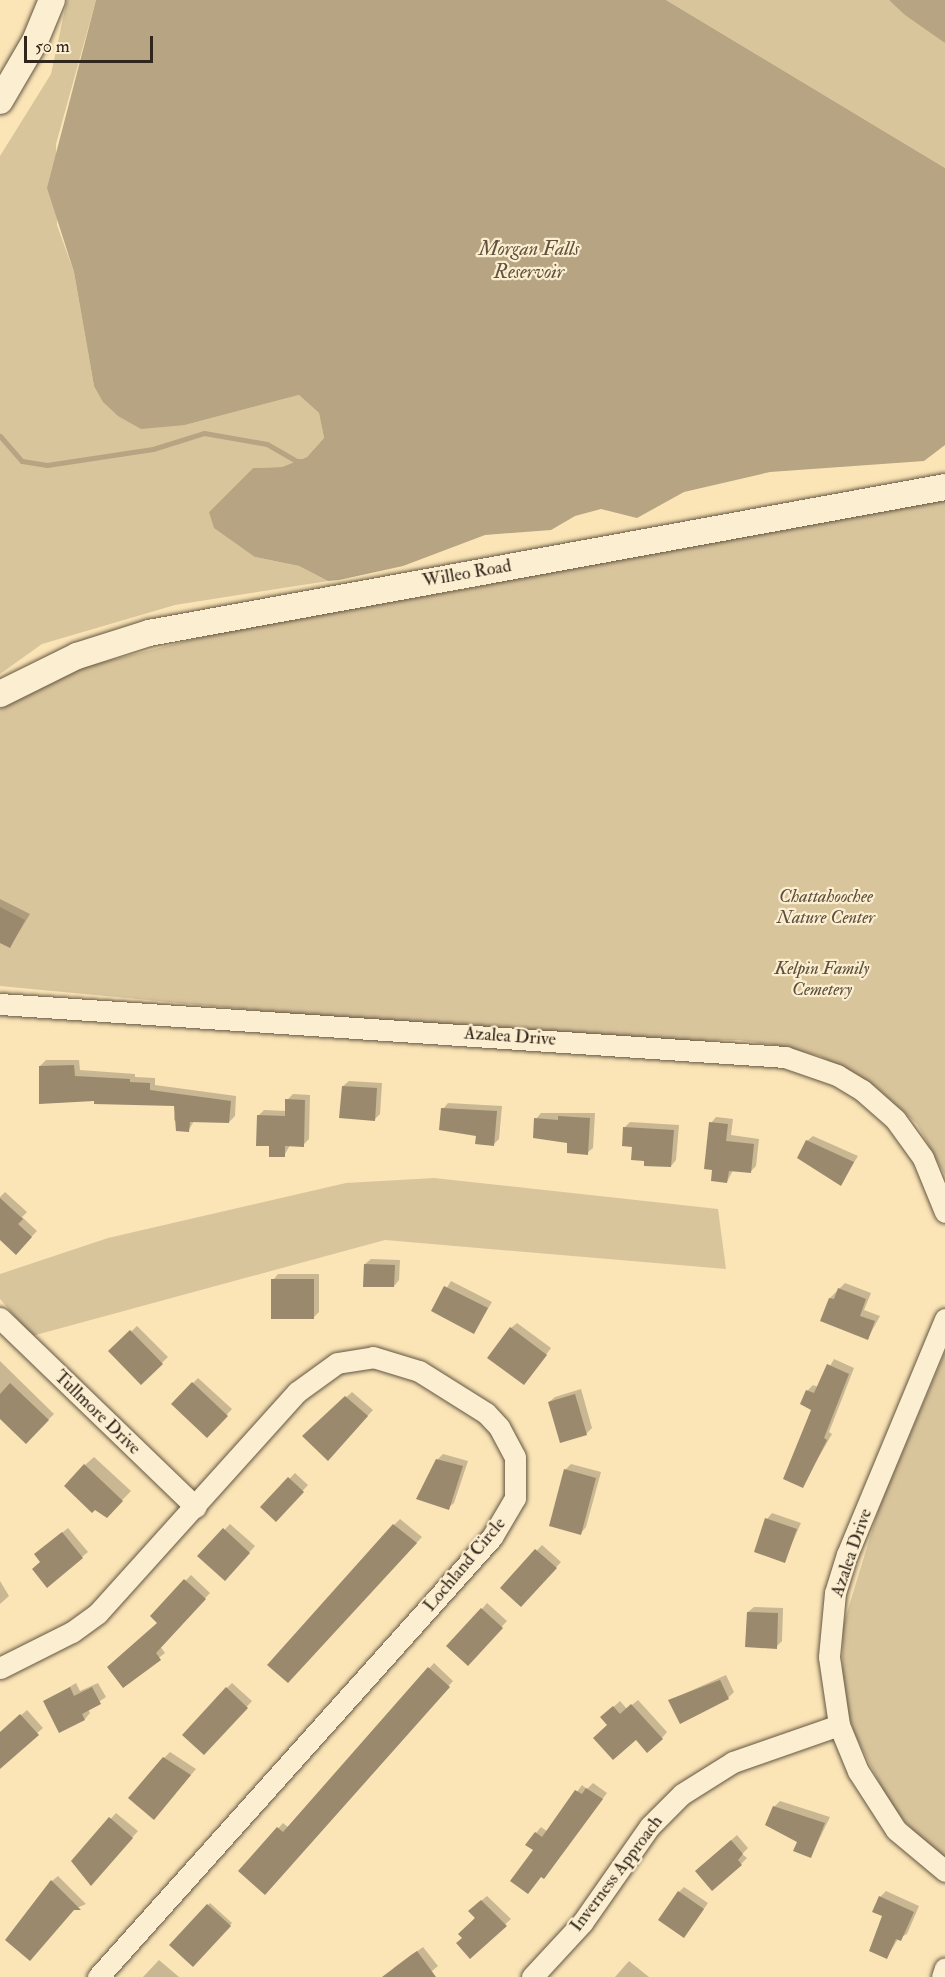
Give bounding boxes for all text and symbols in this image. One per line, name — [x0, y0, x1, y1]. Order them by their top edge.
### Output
scale bar — [27, 24, 156, 62]
text: 50 m — [35, 35, 70, 58]
water label: Morgan Falls Reservoir — [479, 236, 579, 283]
street label: Willeo Road — [421, 556, 513, 592]
park label: Chattahoochee Nature Center — [777, 887, 875, 930]
park label: Kelpin Family Cemetery — [775, 959, 869, 1002]
street label: Azalea Drive — [463, 1023, 557, 1051]
street label: Tullmore Drive — [49, 1366, 145, 1460]
street label: Azalea Drive — [827, 1506, 877, 1600]
street label: Lochland Circle — [419, 1514, 511, 1616]
street label: Inverness Approach — [566, 1812, 668, 1936]

